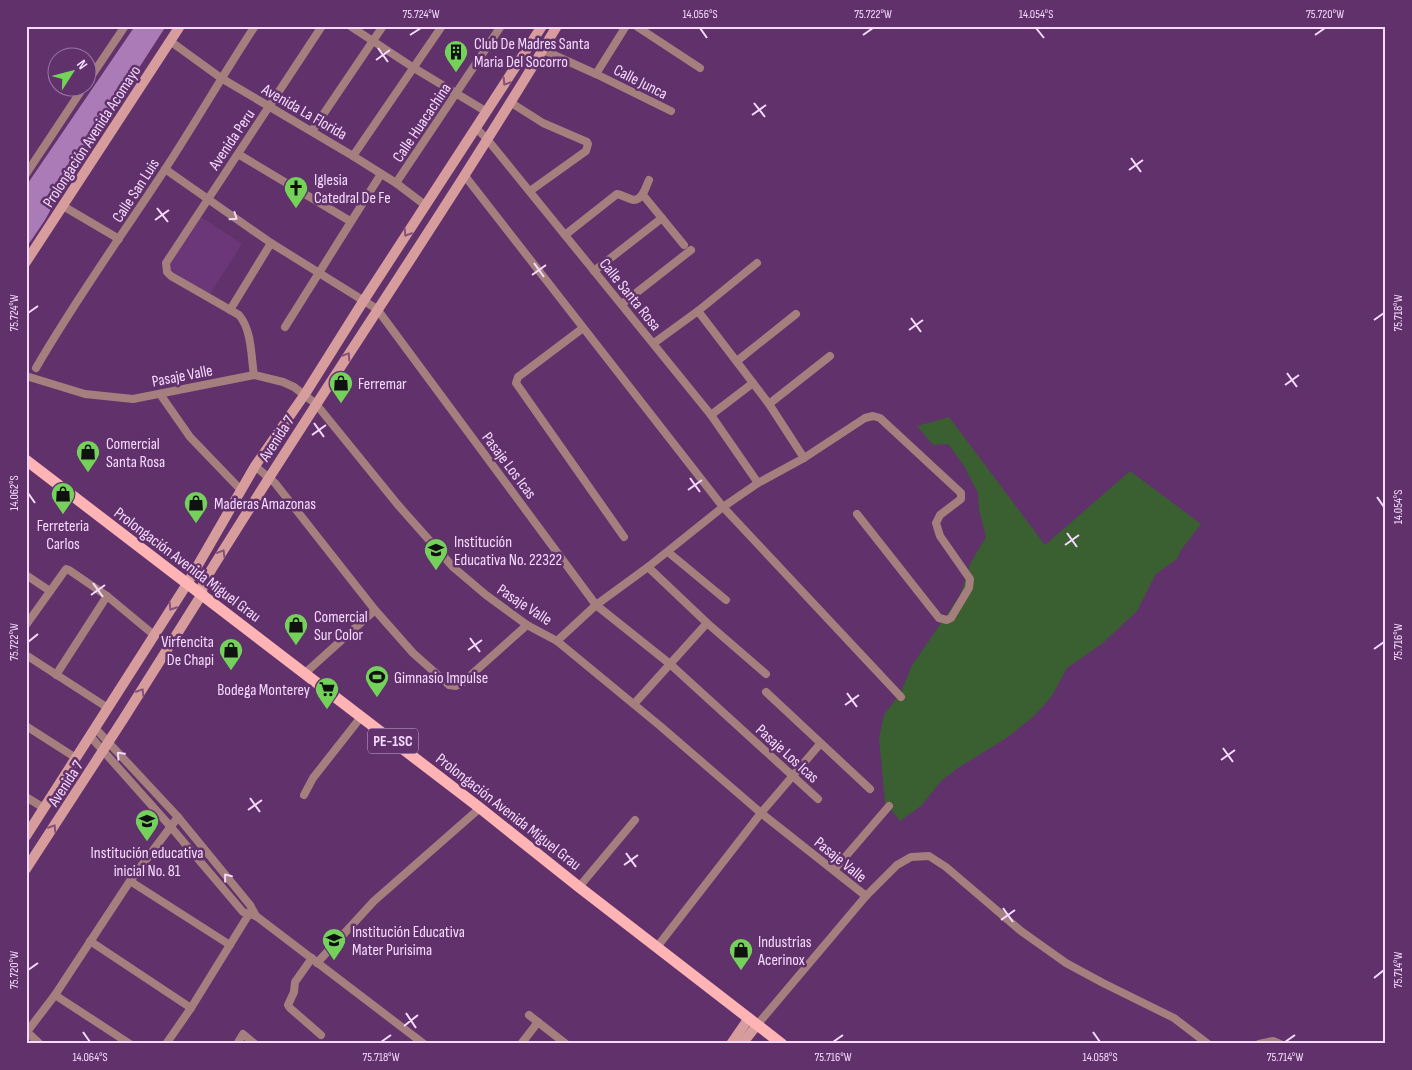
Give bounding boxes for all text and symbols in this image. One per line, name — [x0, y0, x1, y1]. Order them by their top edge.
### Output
text: 75.724°W — [402, 7, 440, 22]
text: 14.056°S — [682, 7, 718, 22]
text: 75.722°W — [854, 7, 892, 22]
text: 14.054°S — [1019, 7, 1053, 22]
text: 75.720°W — [1306, 7, 1344, 22]
place label: Club De Madres Santa Maria Del Socorro — [474, 35, 590, 72]
building icon: Club De Madres Santa Maria Del Socorro — [443, 39, 469, 73]
north arrow — [48, 48, 98, 98]
text: N — [73, 57, 91, 73]
street label: Calle Junca — [610, 61, 670, 104]
street label: Prolongación Avenida Acomayo — [39, 62, 145, 211]
one-way arrow — [503, 76, 512, 86]
street label: Avenida La Florida — [257, 80, 350, 144]
street label: Calle Huacachina — [389, 80, 456, 166]
street label: Avenida Peru — [205, 106, 259, 175]
street label: Calle San Luis — [109, 155, 164, 226]
place label: Iglesia Catedral De Fe — [314, 171, 391, 208]
church icon: Iglesia Catedral De Fe — [283, 175, 309, 209]
one-way arrow — [228, 211, 238, 220]
one-way arrow — [404, 227, 414, 236]
street label: Calle Santa Rosa — [595, 255, 665, 335]
text: 75.724°W — [7, 294, 22, 332]
text: 75.718°W — [1391, 294, 1406, 332]
one-way arrow — [340, 352, 350, 361]
street label: Pasaje Valle — [150, 361, 214, 392]
shop icon: Ferremar — [328, 370, 354, 404]
place label: Ferremar — [358, 375, 407, 394]
street label: Avenida 7 — [255, 412, 299, 466]
street label: Pasaje Los Icas — [478, 429, 540, 503]
place label: Comercial Santa Rosa — [106, 435, 165, 472]
shop icon: Comercial Santa Rosa — [75, 439, 101, 473]
text: 14.062°S — [7, 475, 22, 511]
shop icon: Ferreteria Carlos — [50, 481, 76, 515]
shop icon: Maderas Amazonas — [183, 490, 209, 524]
text: 14.054°S — [1391, 490, 1406, 524]
place label: Maderas Amazonas — [214, 495, 316, 514]
street label: Prolongación Avenida Miguel Grau — [110, 504, 264, 627]
place label: Ferreteria Carlos — [37, 517, 89, 554]
place label: Institución Educativa No. 22322 — [454, 533, 562, 570]
school or university icon: Institución Educativa No. 22322 — [423, 537, 449, 571]
one-way arrow — [216, 549, 226, 558]
street label: Pasaje Valle — [493, 581, 555, 630]
one-way arrow — [169, 601, 178, 611]
place label: Comercial Sur Color — [314, 608, 368, 645]
shop icon: Comercial Sur Color — [283, 612, 309, 646]
text: 75.722°W — [7, 623, 22, 661]
text: 75.716°W — [1391, 623, 1406, 661]
place label: Virfencita De Chapi — [161, 633, 214, 670]
shop icon: Virfencita De Chapi — [218, 637, 244, 671]
sports icon: Gimnasio Impulse — [364, 664, 390, 698]
place label: Gimnasio Impulse — [394, 669, 488, 688]
supermarket icon: Bodega Monterey — [314, 676, 340, 710]
place label: Bodega Monterey — [217, 681, 310, 700]
one-way arrow — [135, 688, 144, 698]
street label: Pasaje Los Icas — [752, 721, 823, 788]
road number: PE-1SC — [368, 728, 418, 754]
street label: Prolongación Avenida Miguel Grau — [432, 750, 584, 875]
one-way arrow — [117, 751, 126, 760]
street label: Avenida 7 — [44, 757, 88, 811]
school or university icon: Institución educativa inicial No. 81 — [134, 808, 160, 842]
one-way arrow — [47, 825, 56, 834]
street label: Pasaje Valle — [810, 833, 870, 887]
place label: Institución educativa inicial No. 81 — [91, 844, 203, 881]
one-way arrow — [224, 873, 233, 882]
place label: Institución Educativa Mater Purisima — [352, 923, 465, 960]
school or university icon: Institución Educativa Mater Purisima — [321, 927, 347, 961]
place label: Industrias Acerinox — [757, 933, 812, 970]
shop icon: Industrias Acerinox — [728, 937, 754, 971]
text: 75.720°W — [7, 951, 22, 989]
text: 75.714°W — [1391, 952, 1406, 988]
text: 14.064°S — [72, 1050, 108, 1065]
text: 75.718°W — [363, 1050, 400, 1065]
text: 75.716°W — [814, 1050, 852, 1065]
text: 14.058°S — [1082, 1050, 1118, 1065]
text: 75.714°W — [1267, 1050, 1303, 1065]

